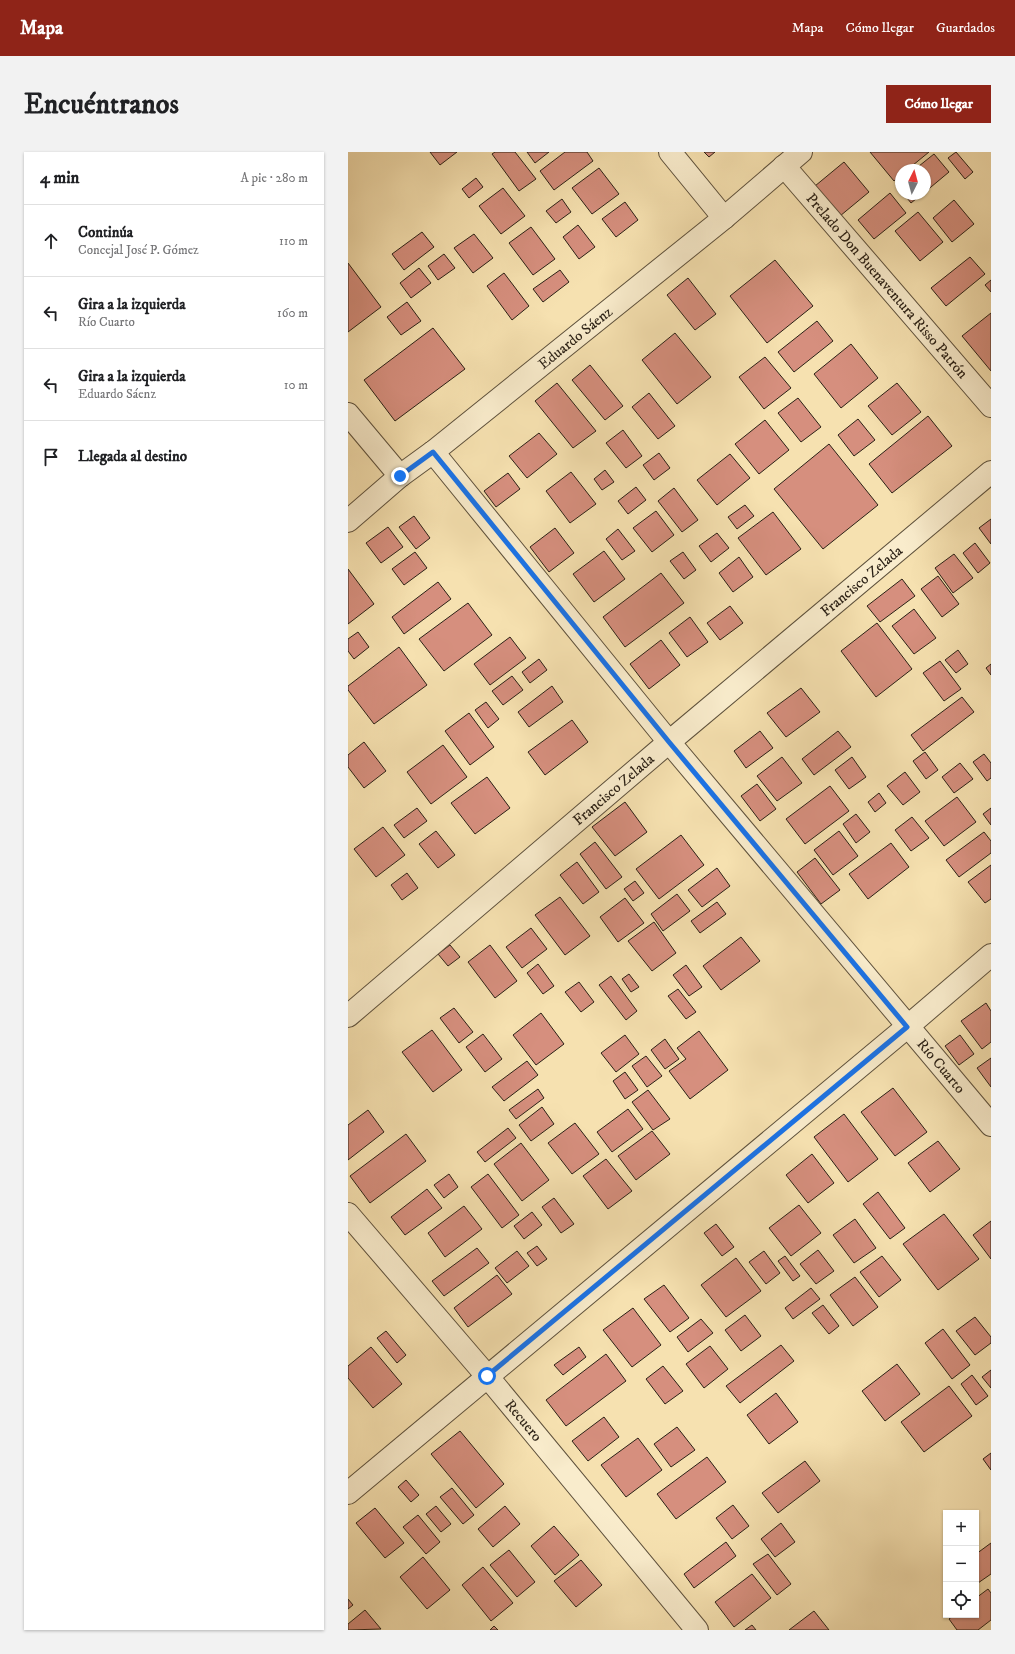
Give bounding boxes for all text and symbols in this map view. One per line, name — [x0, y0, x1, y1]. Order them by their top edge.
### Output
text: Mapa — [20, 17, 63, 40]
text: Mapa — [792, 19, 823, 37]
text: Cómo llegar — [845, 19, 914, 37]
text: Guardados — [936, 19, 995, 37]
button: Cómo llegar — [886, 85, 991, 123]
text: Encuéntranos — [24, 87, 179, 122]
north arrow — [895, 164, 931, 200]
text: 4 min — [40, 167, 79, 189]
text: A pie · 280 m — [241, 170, 308, 186]
street label: Prelado Don Buenaventura Risso Patrón — [802, 189, 972, 383]
text: Continúa — [78, 223, 133, 242]
icon: ahead — [40, 230, 62, 252]
text: 110 m — [279, 233, 308, 249]
text: Concejal José P. Gómez — [78, 242, 199, 258]
text: Gira a la izquierda — [78, 295, 186, 314]
icon: left — [40, 302, 62, 324]
street label: Eduardo Sáenz — [534, 302, 617, 374]
text: 160 m — [277, 305, 308, 321]
text: Río Cuarto — [78, 314, 135, 330]
text: Gira a la izquierda — [78, 367, 186, 386]
icon: left — [40, 374, 62, 396]
text: 10 m — [284, 377, 308, 393]
text: Eduardo Sáenz — [78, 386, 156, 402]
icon: arrive — [40, 446, 62, 468]
text: Llegada al destino — [78, 447, 187, 466]
route end — [391, 467, 409, 485]
street label: Francisco Zelada — [817, 541, 907, 621]
street label: Francisco Zelada — [569, 749, 659, 830]
street label: Río Cuarto — [912, 1035, 969, 1097]
route start — [478, 1367, 496, 1385]
street label: Recuero — [500, 1396, 546, 1446]
map controls — [943, 1510, 979, 1618]
button: + — [943, 1510, 979, 1546]
button: − — [943, 1546, 979, 1582]
button: locate — [943, 1582, 979, 1618]

